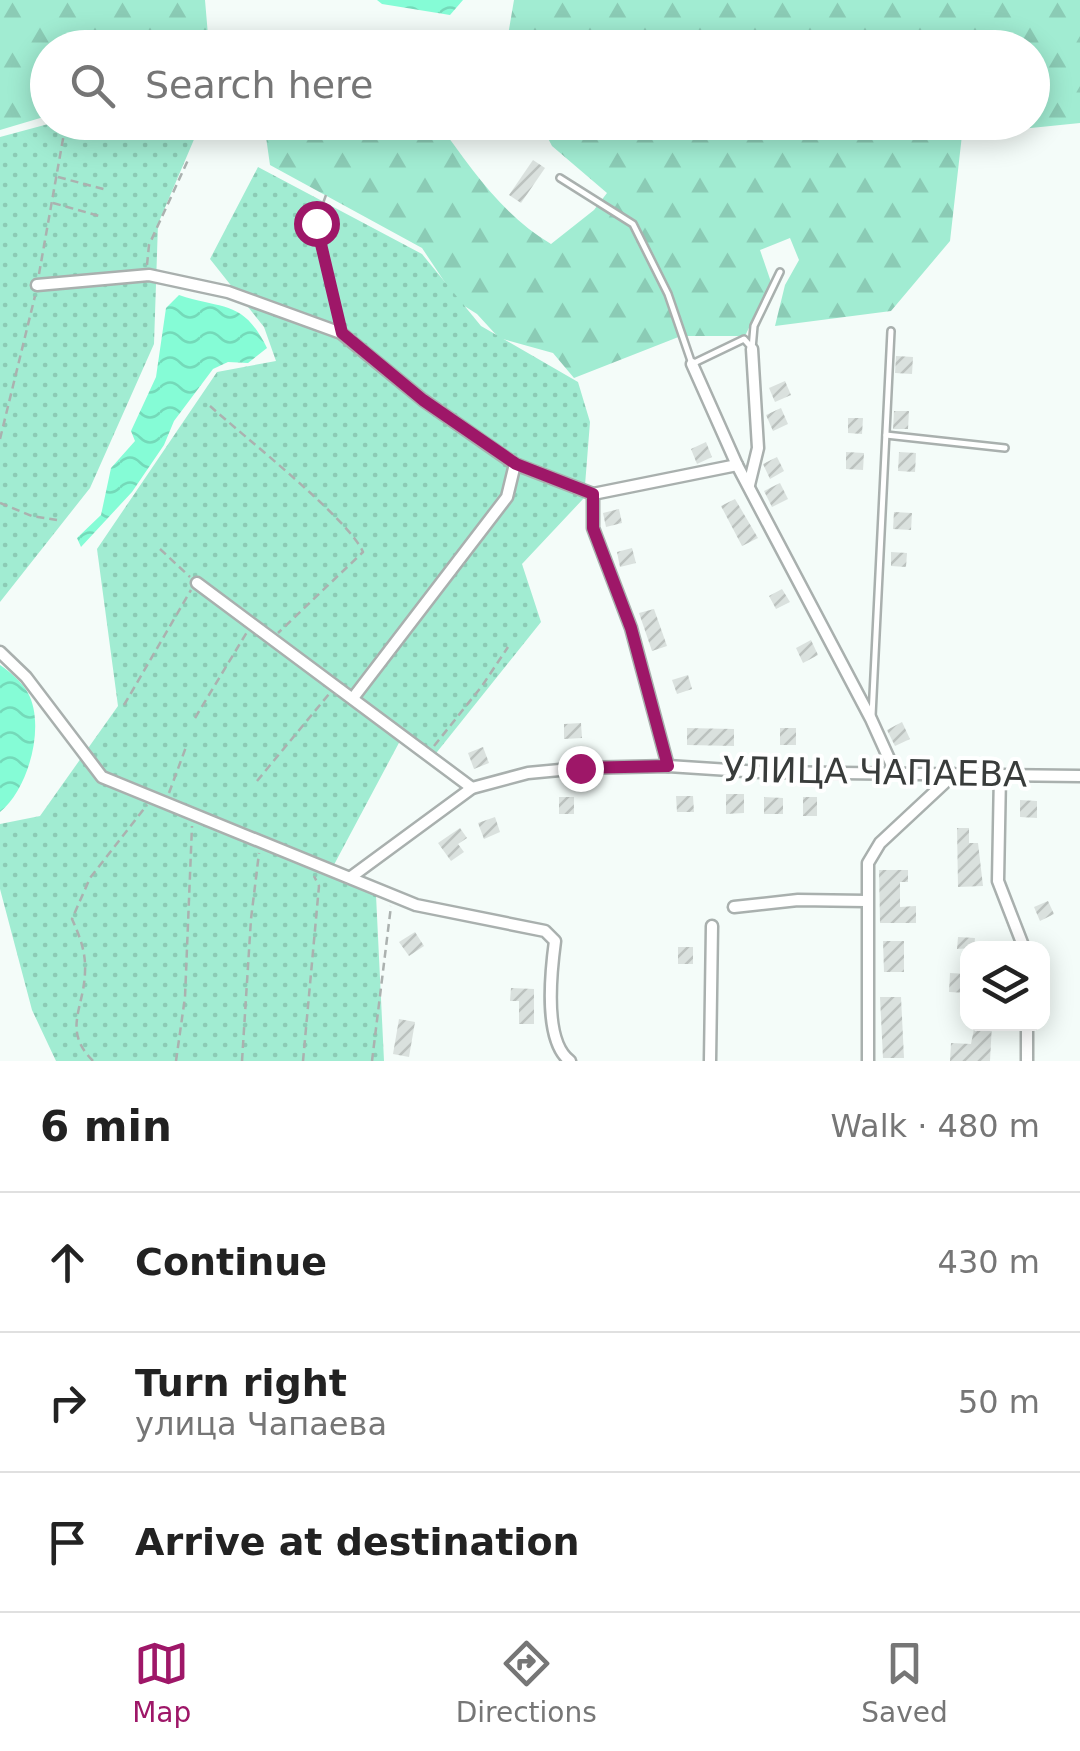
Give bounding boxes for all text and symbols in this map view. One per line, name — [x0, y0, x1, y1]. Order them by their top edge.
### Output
search box — [30, 30, 1050, 140]
icon: search — [65, 58, 120, 113]
text: Search here — [145, 63, 373, 107]
route start — [294, 201, 340, 247]
route end — [558, 746, 604, 792]
street label: УЛИЦА ЧАПАЕВА — [723, 749, 1028, 795]
map controls — [960, 941, 1050, 1031]
button: layers — [960, 941, 1050, 1031]
text: 6 min — [40, 1102, 172, 1151]
text: Walk · 480 m — [830, 1107, 1040, 1145]
icon: ahead — [40, 1235, 95, 1290]
text: Continue — [135, 1240, 327, 1284]
text: 430 m — [938, 1243, 1040, 1281]
text: Turn right — [135, 1361, 347, 1405]
icon: right — [40, 1375, 95, 1430]
text: 50 m — [958, 1383, 1040, 1421]
text: улица Чапаева — [135, 1405, 387, 1443]
icon: arrive — [40, 1515, 95, 1570]
text: Arrive at destination — [135, 1520, 580, 1564]
tab: Map — [132, 1636, 191, 1729]
tab: Directions — [456, 1636, 597, 1729]
tab: Saved — [861, 1636, 948, 1729]

